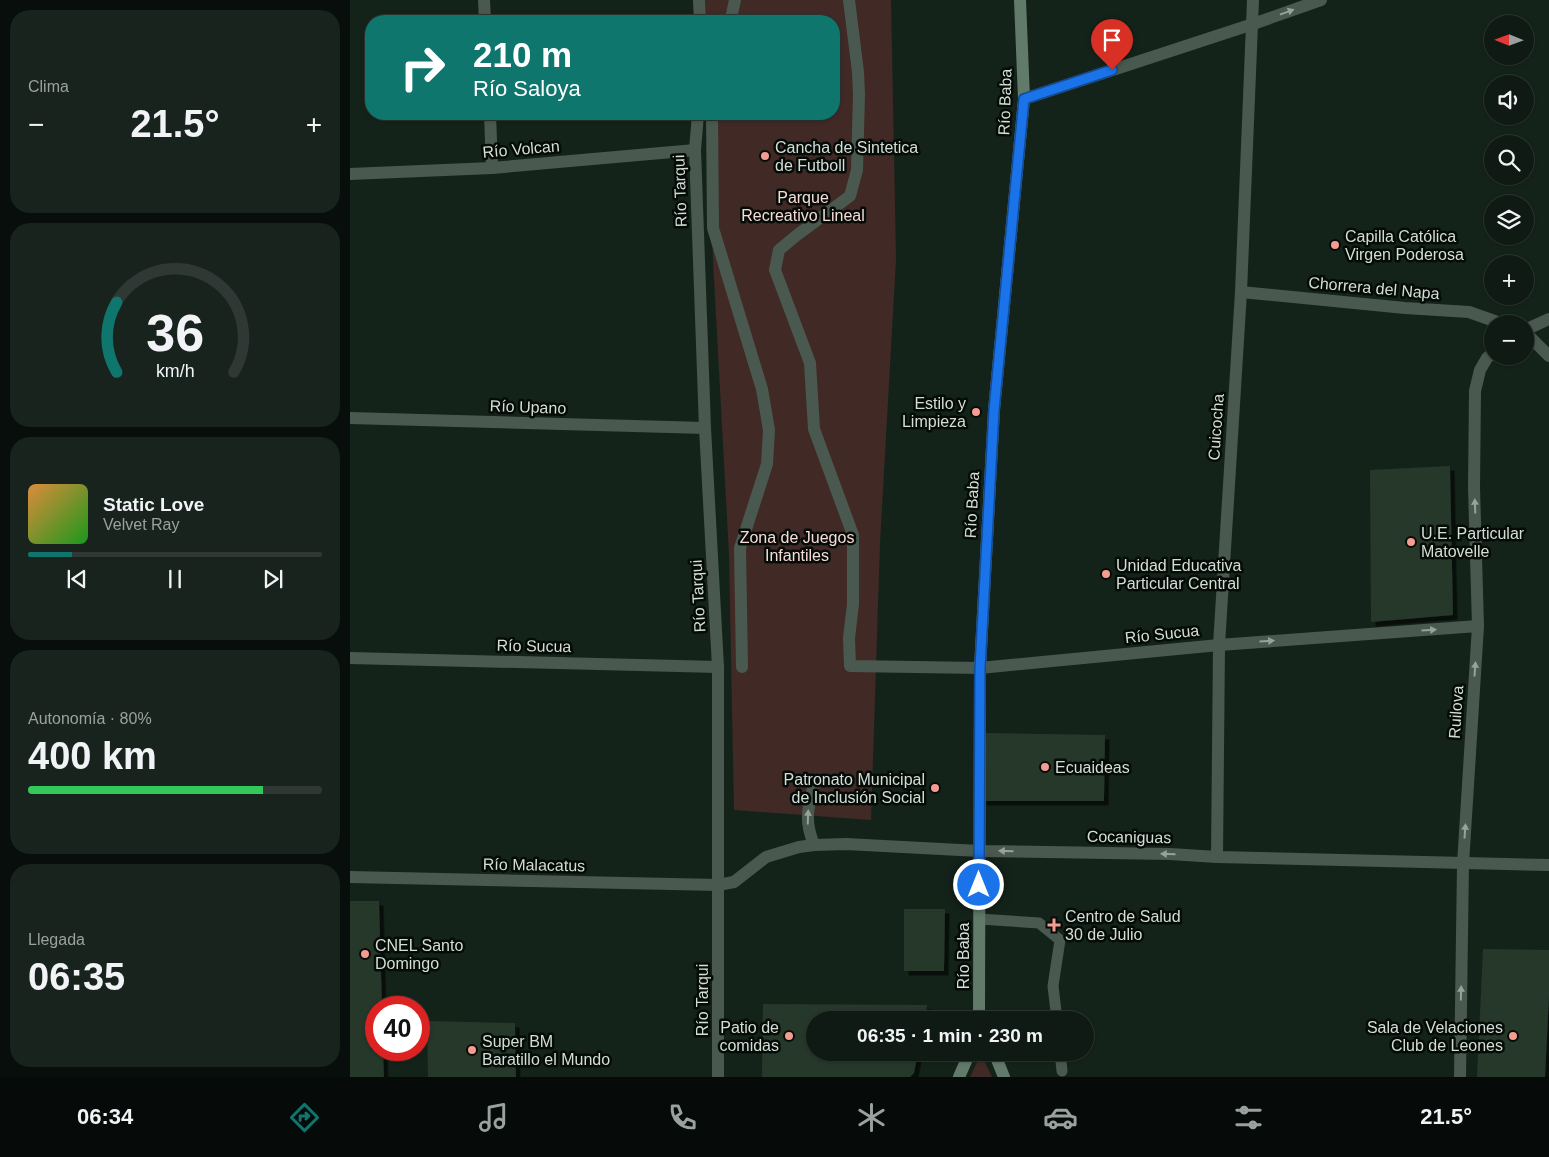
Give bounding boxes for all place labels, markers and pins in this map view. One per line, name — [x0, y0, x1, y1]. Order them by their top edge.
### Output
pin — [1091, 19, 1133, 70]
place label: Cancha de Sintetica de Futboll — [775, 139, 918, 174]
marker: Cancha de Sintetica de Futboll — [759, 150, 771, 162]
place label: Capilla Católica Virgen Poderosa — [1345, 228, 1464, 263]
marker: Capilla Católica Virgen Poderosa — [1329, 239, 1341, 251]
place label: Estilo y Limpieza — [902, 395, 966, 430]
marker: Estilo y Limpieza — [970, 406, 982, 418]
place label: U.E. Particular Matovelle — [1421, 525, 1525, 560]
marker: U.E. Particular Matovelle — [1405, 536, 1417, 548]
place label: Unidad Educativa Particular Central — [1116, 557, 1242, 592]
marker: Unidad Educativa Particular Central — [1100, 568, 1112, 580]
place label: Ecuaideas — [1055, 759, 1130, 776]
marker: Ecuaideas — [1039, 761, 1051, 773]
place label: Patronato Municipal de Inclusión Social — [784, 771, 925, 806]
marker: Patronato Municipal de Inclusión Social — [929, 782, 941, 794]
place label: Centro de Salud 30 de Julio — [1065, 908, 1181, 943]
marker: Centro de Salud 30 de Julio — [1047, 918, 1061, 932]
place label: CNEL Santo Domingo — [375, 937, 463, 972]
marker: CNEL Santo Domingo — [359, 948, 371, 960]
place label: Patio de comidas — [719, 1019, 779, 1054]
place label: Sala de Velaciones Club de Leones — [1367, 1019, 1503, 1054]
marker: Patio de comidas — [783, 1030, 795, 1042]
marker: Sala de Velaciones Club de Leones — [1507, 1030, 1519, 1042]
place label: Super BM Baratillo el Mundo — [482, 1033, 610, 1068]
marker: Super BM Baratillo el Mundo — [466, 1044, 478, 1056]

